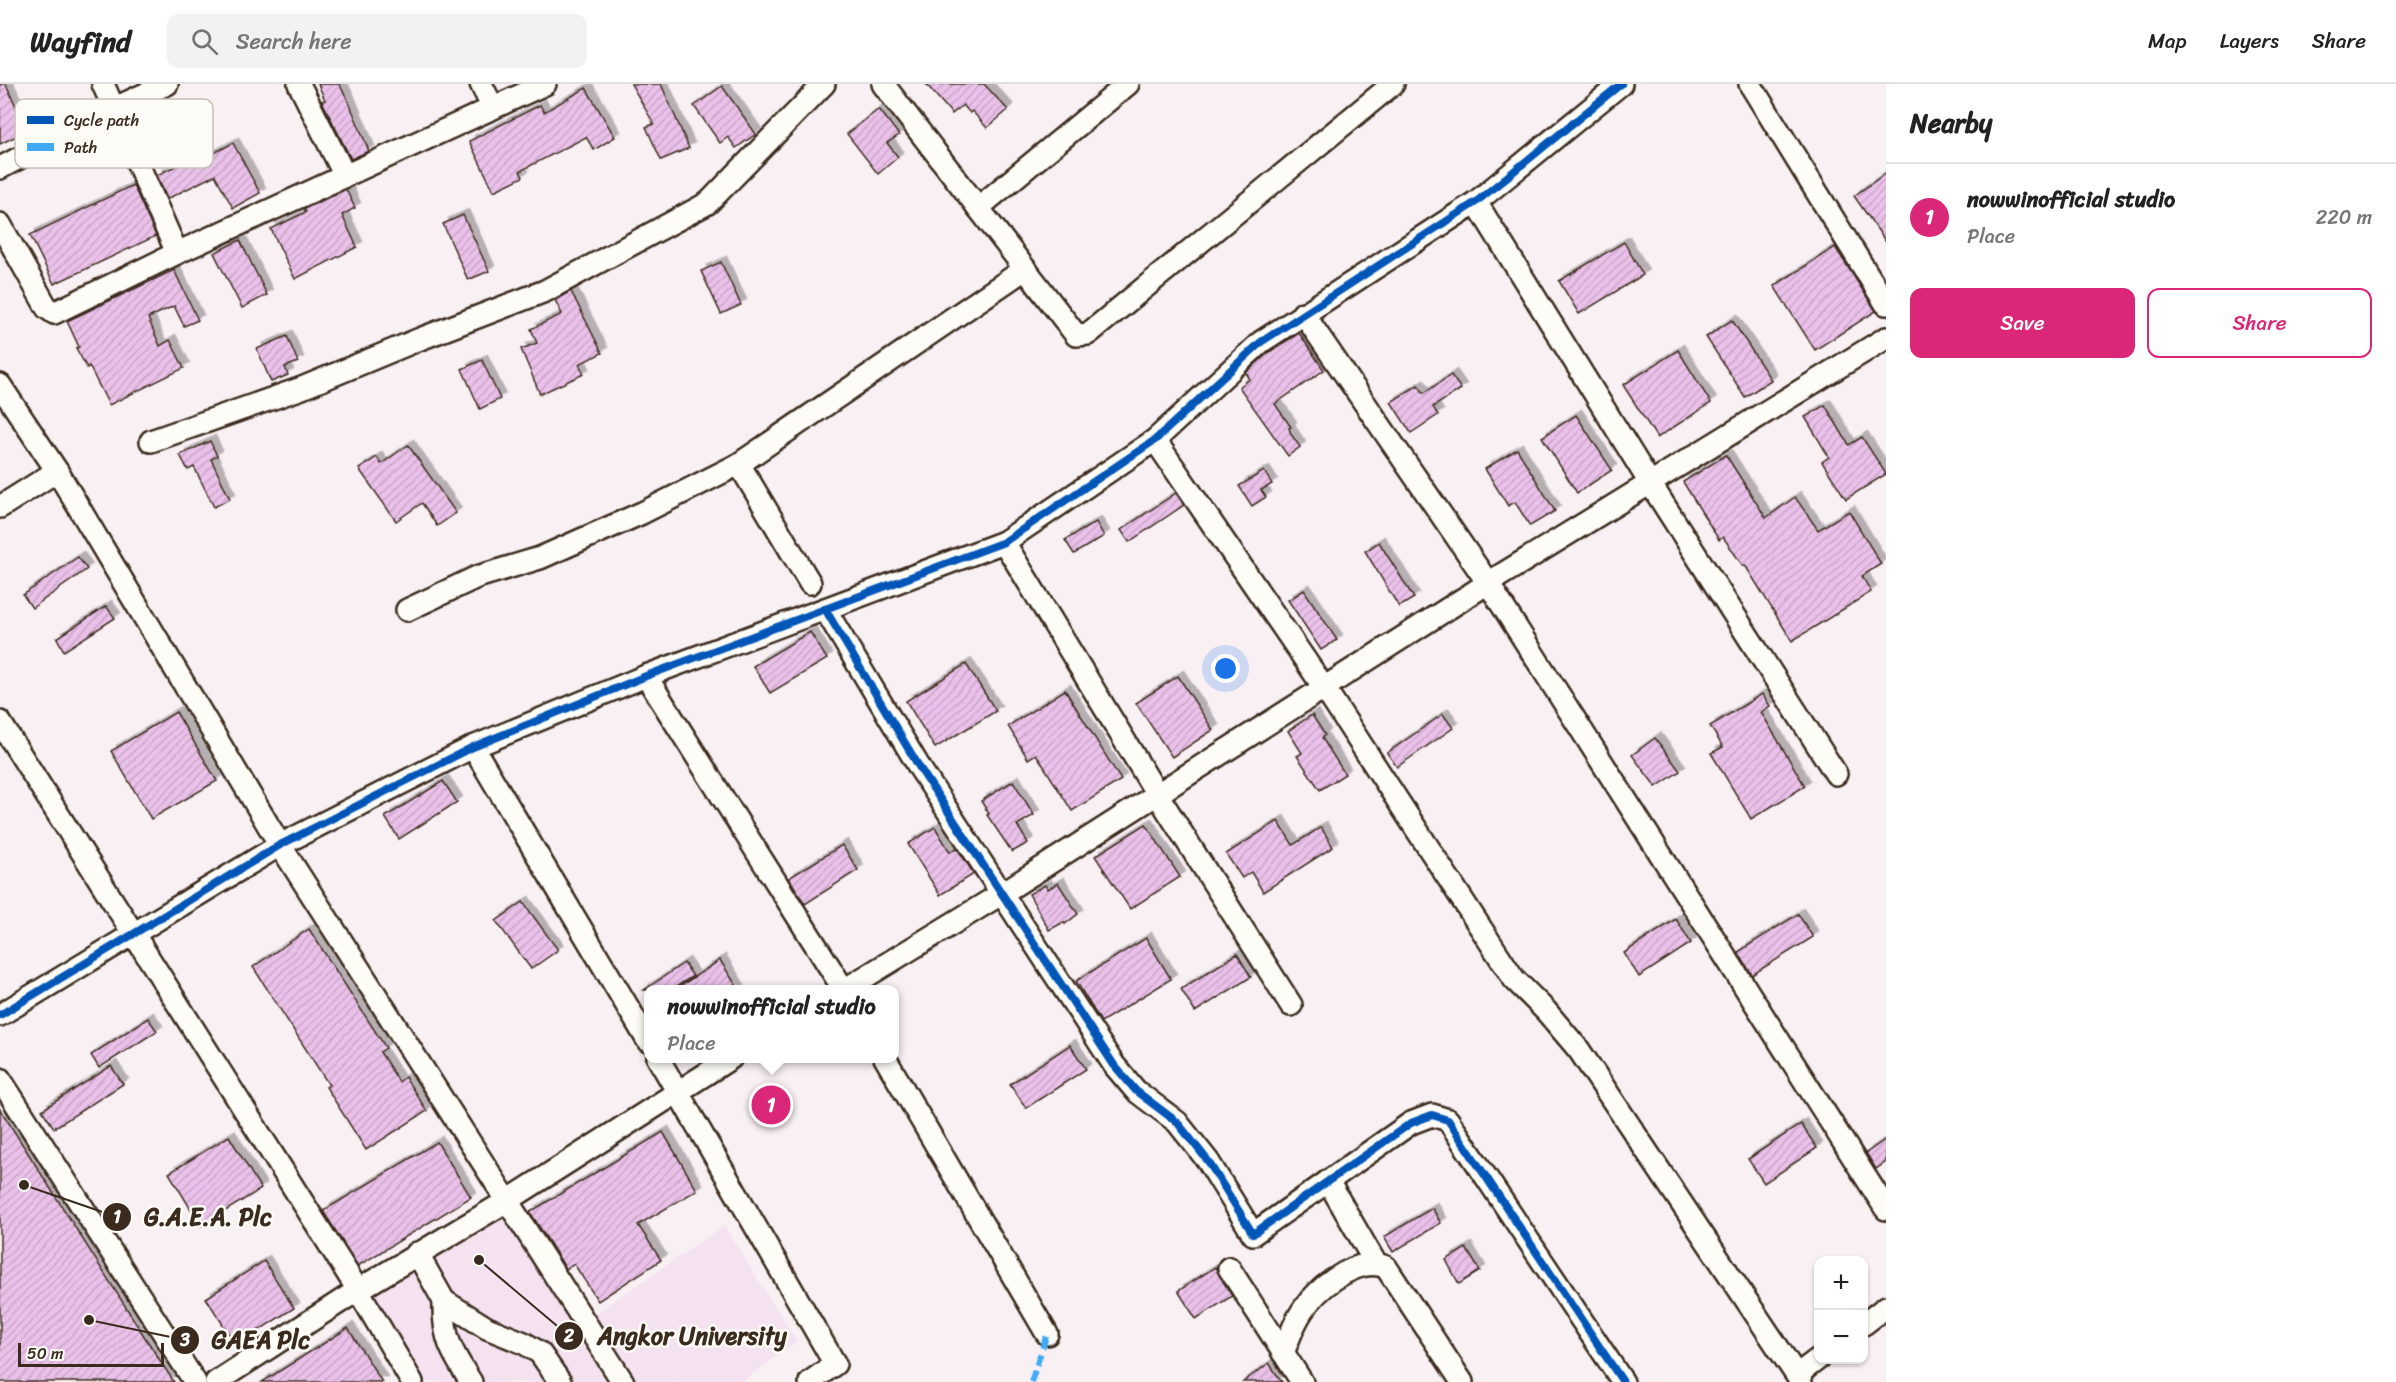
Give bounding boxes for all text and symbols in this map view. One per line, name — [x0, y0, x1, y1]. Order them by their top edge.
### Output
search box — [167, 14, 587, 68]
text: Wayfind — [30, 17, 131, 66]
text: Search here — [236, 22, 352, 61]
text: Map — [2148, 22, 2187, 60]
text: Layers — [2220, 22, 2279, 60]
text: Share — [2312, 22, 2366, 60]
icon: search — [188, 25, 221, 58]
legend — [15, 99, 213, 168]
text: Nearby — [1910, 100, 1992, 146]
text: Cycle path — [64, 106, 139, 135]
text: Path — [64, 133, 97, 162]
text: nowwinofficial studio — [1967, 180, 2175, 219]
text: 1 — [1925, 200, 1934, 235]
text: 220 m — [2316, 200, 2372, 235]
text: Place — [1967, 219, 2015, 254]
button: Save — [1910, 288, 2135, 358]
button: Share — [2147, 288, 2372, 358]
your location — [1211, 654, 1240, 683]
popup — [644, 985, 899, 1063]
text: nowwinofficial studio — [667, 987, 876, 1026]
text: Place — [667, 1026, 716, 1061]
pin: 1 — [752, 1082, 790, 1128]
callout: G.A.E.A. Plc — [102, 1196, 285, 1238]
text: G.A.E.A. Plc — [144, 1196, 272, 1238]
text: 1 — [113, 1201, 121, 1233]
map controls — [1814, 1256, 1868, 1364]
button: + — [1814, 1256, 1868, 1310]
button: − — [1814, 1310, 1868, 1364]
callout: Angkor University — [554, 1315, 799, 1357]
text: Angkor University — [596, 1315, 787, 1357]
callout: GAEA Plc — [170, 1319, 323, 1361]
text: GAEA Plc — [212, 1319, 310, 1361]
text: 2 — [563, 1320, 575, 1352]
text: 3 — [179, 1324, 190, 1356]
text: 50 m — [27, 1339, 63, 1368]
scale bar — [18, 1340, 164, 1368]

